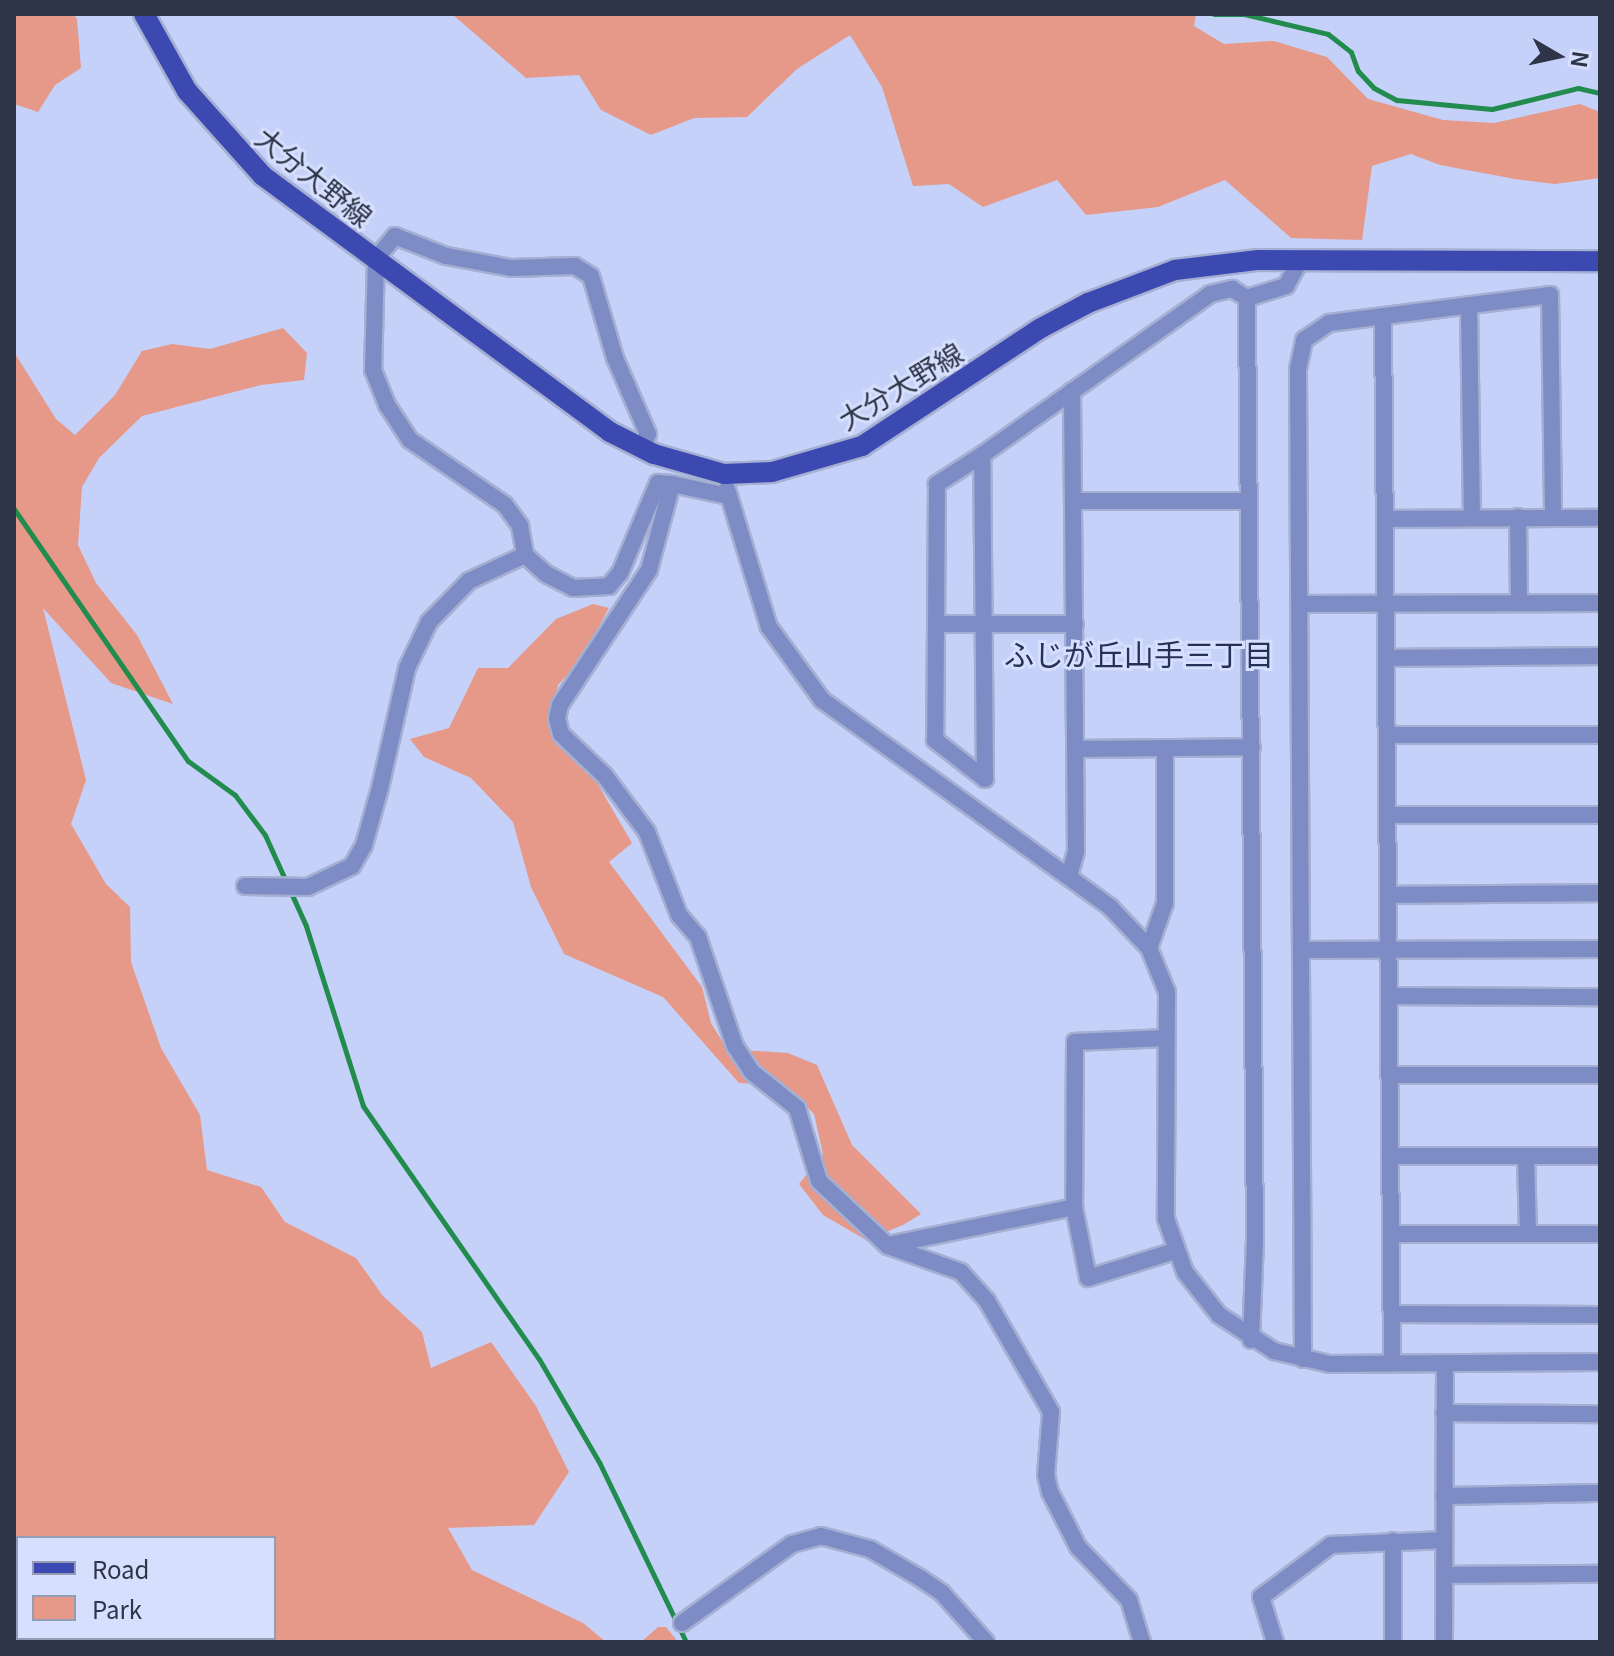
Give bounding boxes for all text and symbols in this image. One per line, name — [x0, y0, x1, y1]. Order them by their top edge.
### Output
north arrow — [1518, 16, 1598, 96]
text: N — [1565, 49, 1599, 70]
street label: 大分大野線 — [250, 119, 380, 233]
street label: 大分大野線 — [831, 335, 969, 435]
district label: ふじが丘山手三丁目 — [1004, 635, 1274, 671]
legend — [16, 1536, 276, 1640]
text: Road — [92, 1551, 149, 1586]
text: Park — [92, 1591, 142, 1626]

